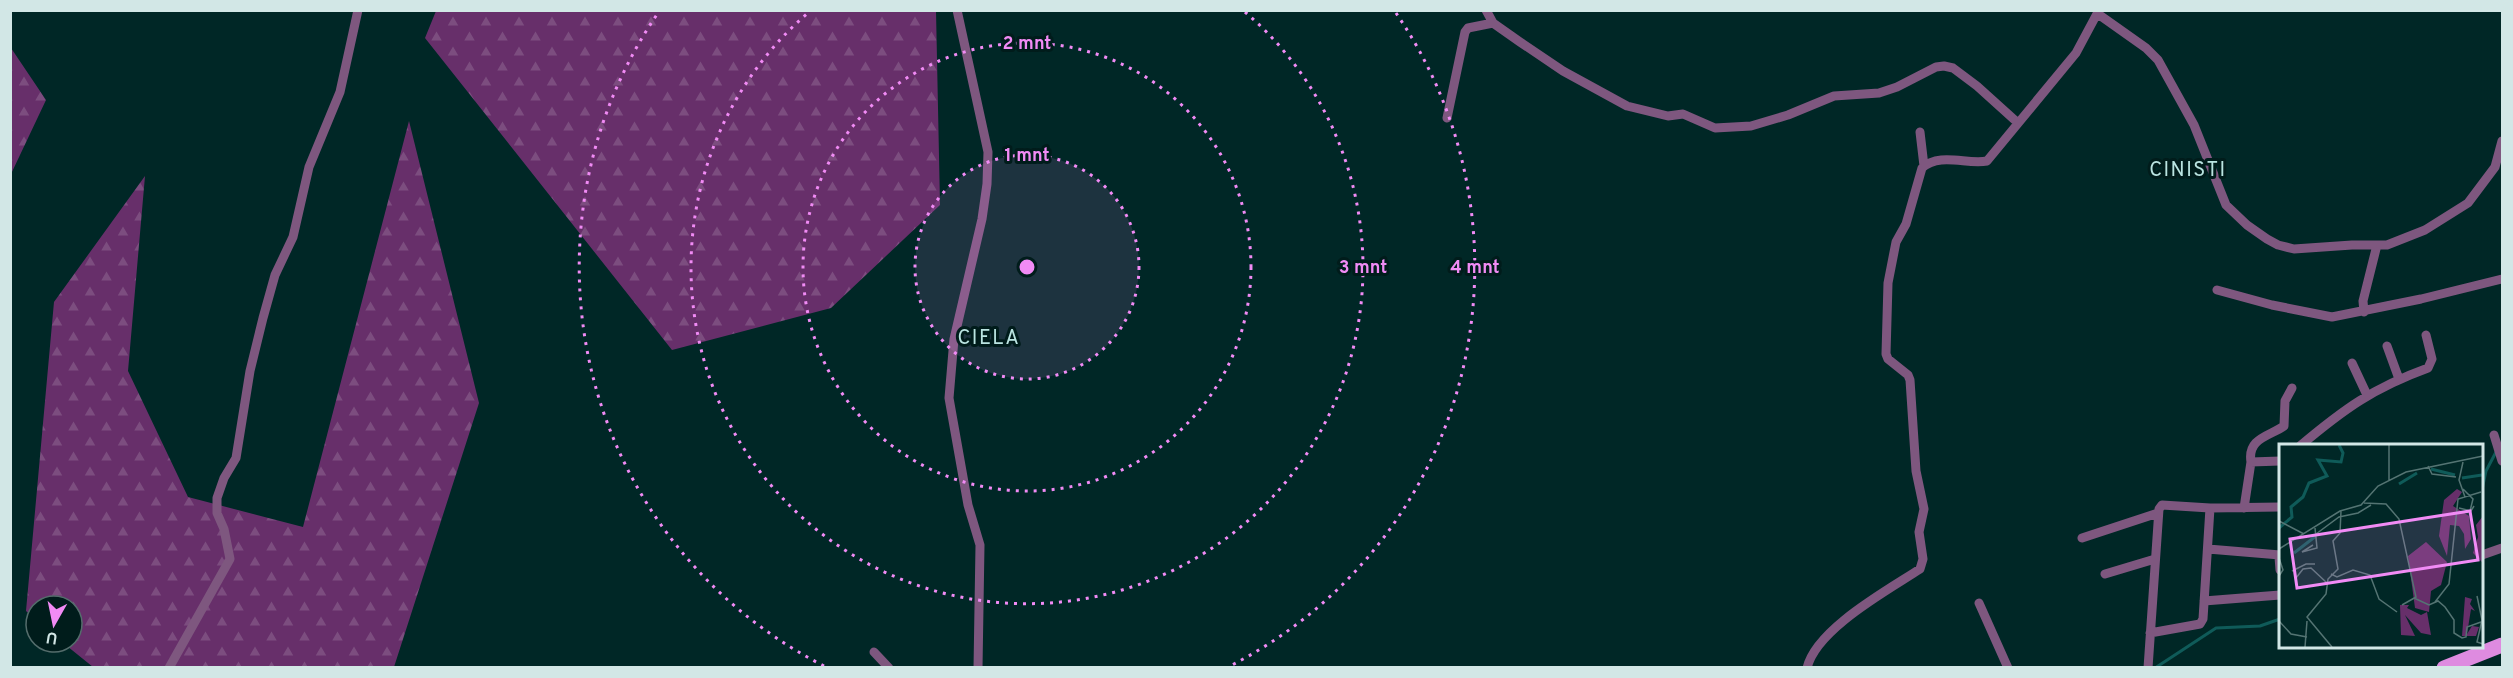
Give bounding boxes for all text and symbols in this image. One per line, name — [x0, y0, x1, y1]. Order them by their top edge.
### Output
text: 2 mnt — [1003, 33, 1051, 56]
text: 1 mnt — [1004, 145, 1050, 168]
district label: CINISTI — [2149, 158, 2227, 184]
centre of rings — [1017, 257, 1037, 277]
text: 3 mnt — [1339, 257, 1387, 280]
text: 4 mnt — [1450, 257, 1500, 280]
district label: CIELA — [958, 326, 1020, 352]
inset map — [2279, 444, 2483, 648]
north arrow — [24, 594, 84, 654]
text: U — [45, 626, 59, 648]

